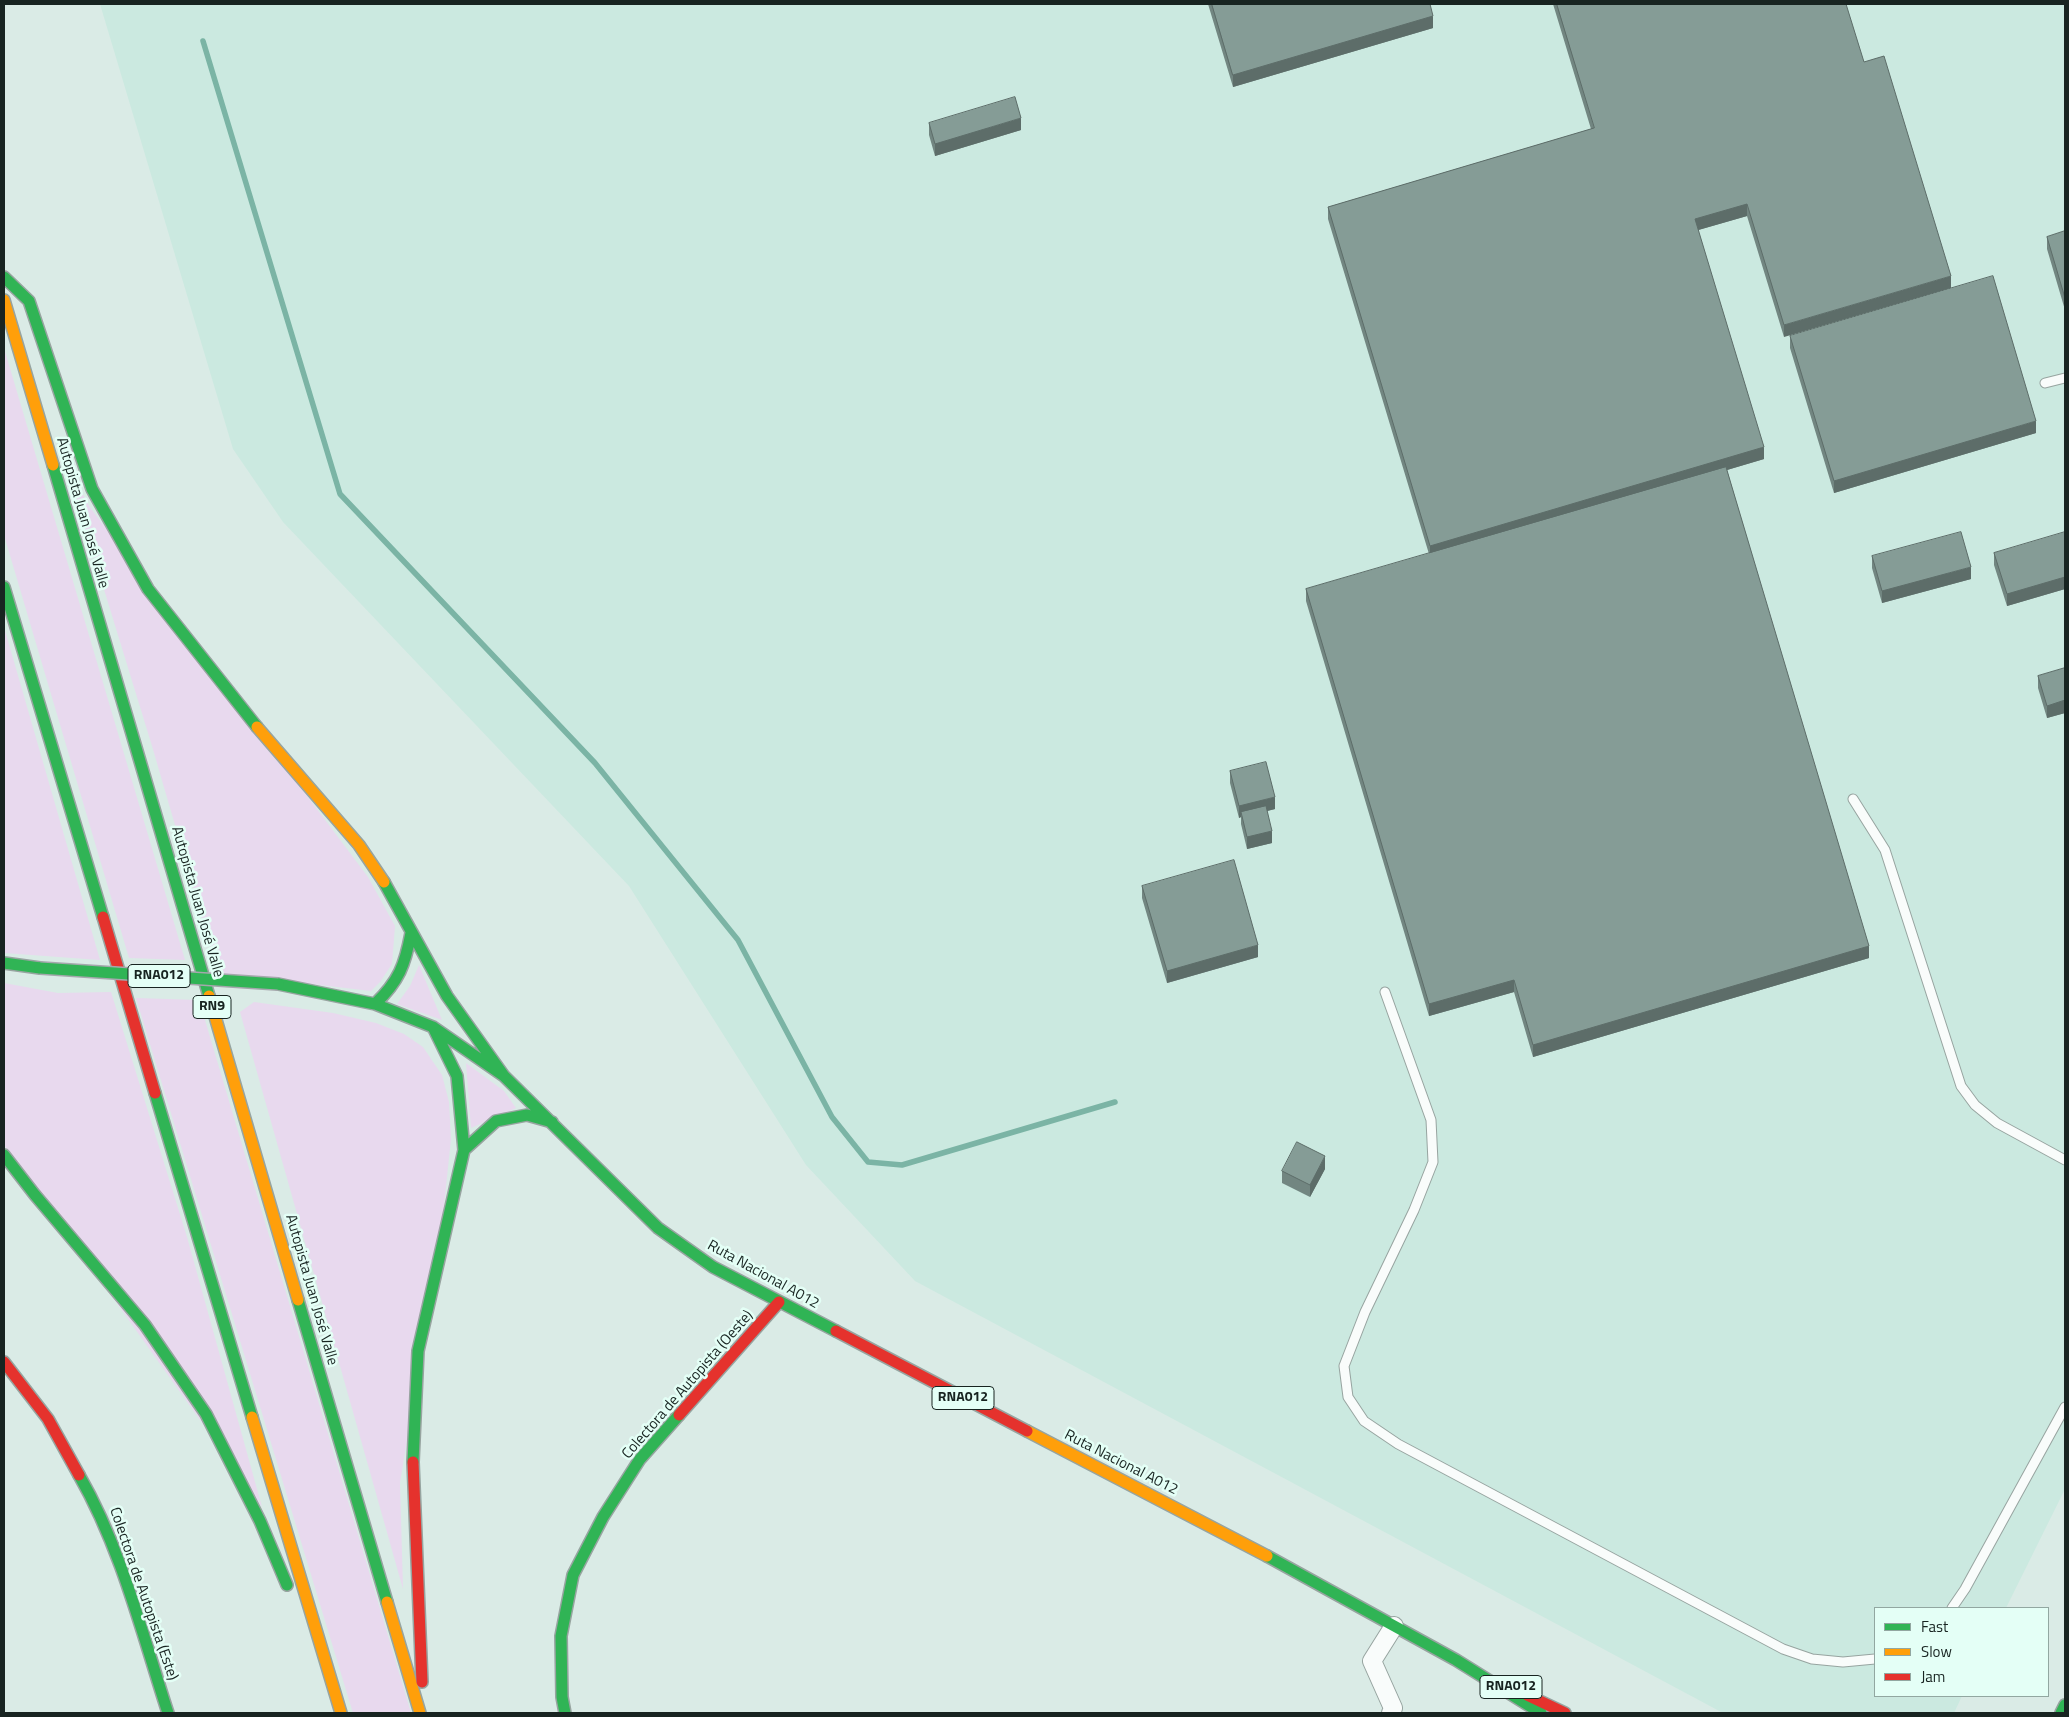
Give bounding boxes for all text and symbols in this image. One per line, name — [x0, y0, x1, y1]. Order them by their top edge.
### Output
street label: Autopista Juan José Valle — [52, 436, 112, 590]
street label: Autopista Juan José Valle — [167, 825, 227, 979]
road number: RNA012 — [128, 964, 190, 988]
road number: RN9 — [193, 996, 231, 1019]
street label: Autopista Juan José Valle — [281, 1213, 341, 1367]
street label: Ruta Nacional A012 — [704, 1237, 822, 1313]
street label: Colectora de Autopista (Oeste) — [619, 1307, 757, 1463]
road number: RNA012 — [932, 1386, 994, 1410]
street label: Ruta Nacional A012 — [1061, 1427, 1181, 1499]
street label: Colectora de Autopista (Este) — [105, 1505, 181, 1683]
legend — [1874, 1607, 2049, 1697]
text: Fast — [1921, 1615, 1948, 1638]
text: Slow — [1921, 1640, 1952, 1663]
text: Jam — [1921, 1665, 1945, 1688]
road number: RNA012 — [1480, 1675, 1542, 1698]

